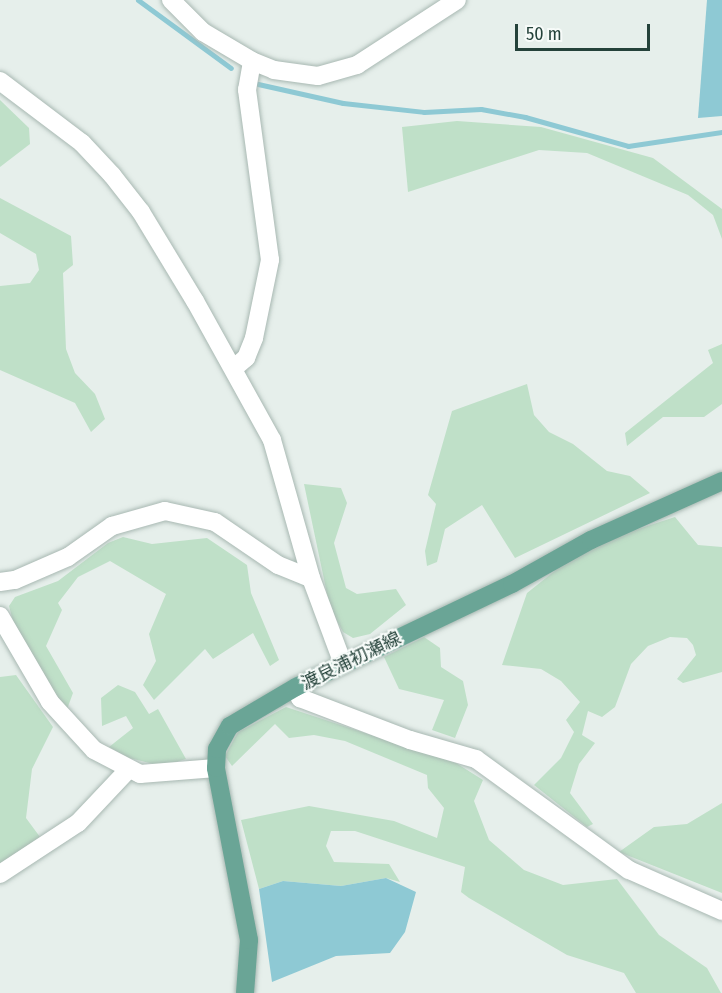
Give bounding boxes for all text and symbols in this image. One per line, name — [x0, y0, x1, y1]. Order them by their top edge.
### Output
scale bar — [518, 12, 653, 50]
text: 50 m — [526, 23, 562, 45]
street label: 渡良浦初瀬線 — [298, 628, 404, 694]

